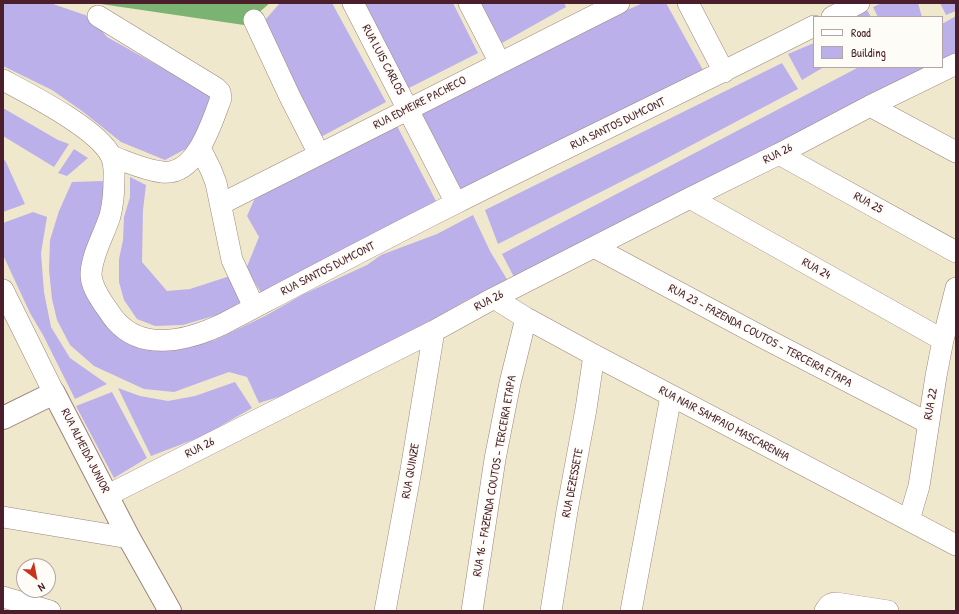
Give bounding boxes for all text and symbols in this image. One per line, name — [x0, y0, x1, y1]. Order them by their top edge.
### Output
legend — [813, 16, 943, 68]
street label: RUA LUIS CARLOS — [358, 22, 408, 98]
text: Road — [851, 24, 871, 41]
text: Building — [851, 44, 886, 61]
street label: RUA EDMEIRE PACHECO — [371, 73, 469, 133]
street label: RUA SANTOS DUMCONT — [568, 95, 668, 153]
street label: RUA 26 — [761, 141, 795, 167]
street label: RUA 25 — [851, 189, 885, 217]
street label: RUA SANTOS DUMCONT — [279, 239, 377, 299]
street label: RUA 24 — [799, 255, 833, 283]
street label: RUA 23 - FAZENDA COUTOS - TERCEIRA ETAPA — [666, 281, 854, 391]
street label: RUA 26 — [472, 287, 506, 315]
street label: RUA 16 - FAZENDA COUTOS - TERCEIRA ETAPA — [470, 374, 520, 578]
street label: RUA NAIR SAMPAIO MASCARENHA — [656, 383, 792, 465]
street label: RUA 22 — [921, 387, 941, 421]
street label: RUA ALMEIDA JUNIOR — [57, 406, 113, 496]
street label: RUA 26 — [183, 435, 217, 461]
street label: RUA QUINZE — [399, 442, 423, 500]
street label: RUA DEZESSETE — [559, 447, 587, 519]
north arrow — [16, 558, 56, 598]
text: N — [36, 580, 48, 595]

